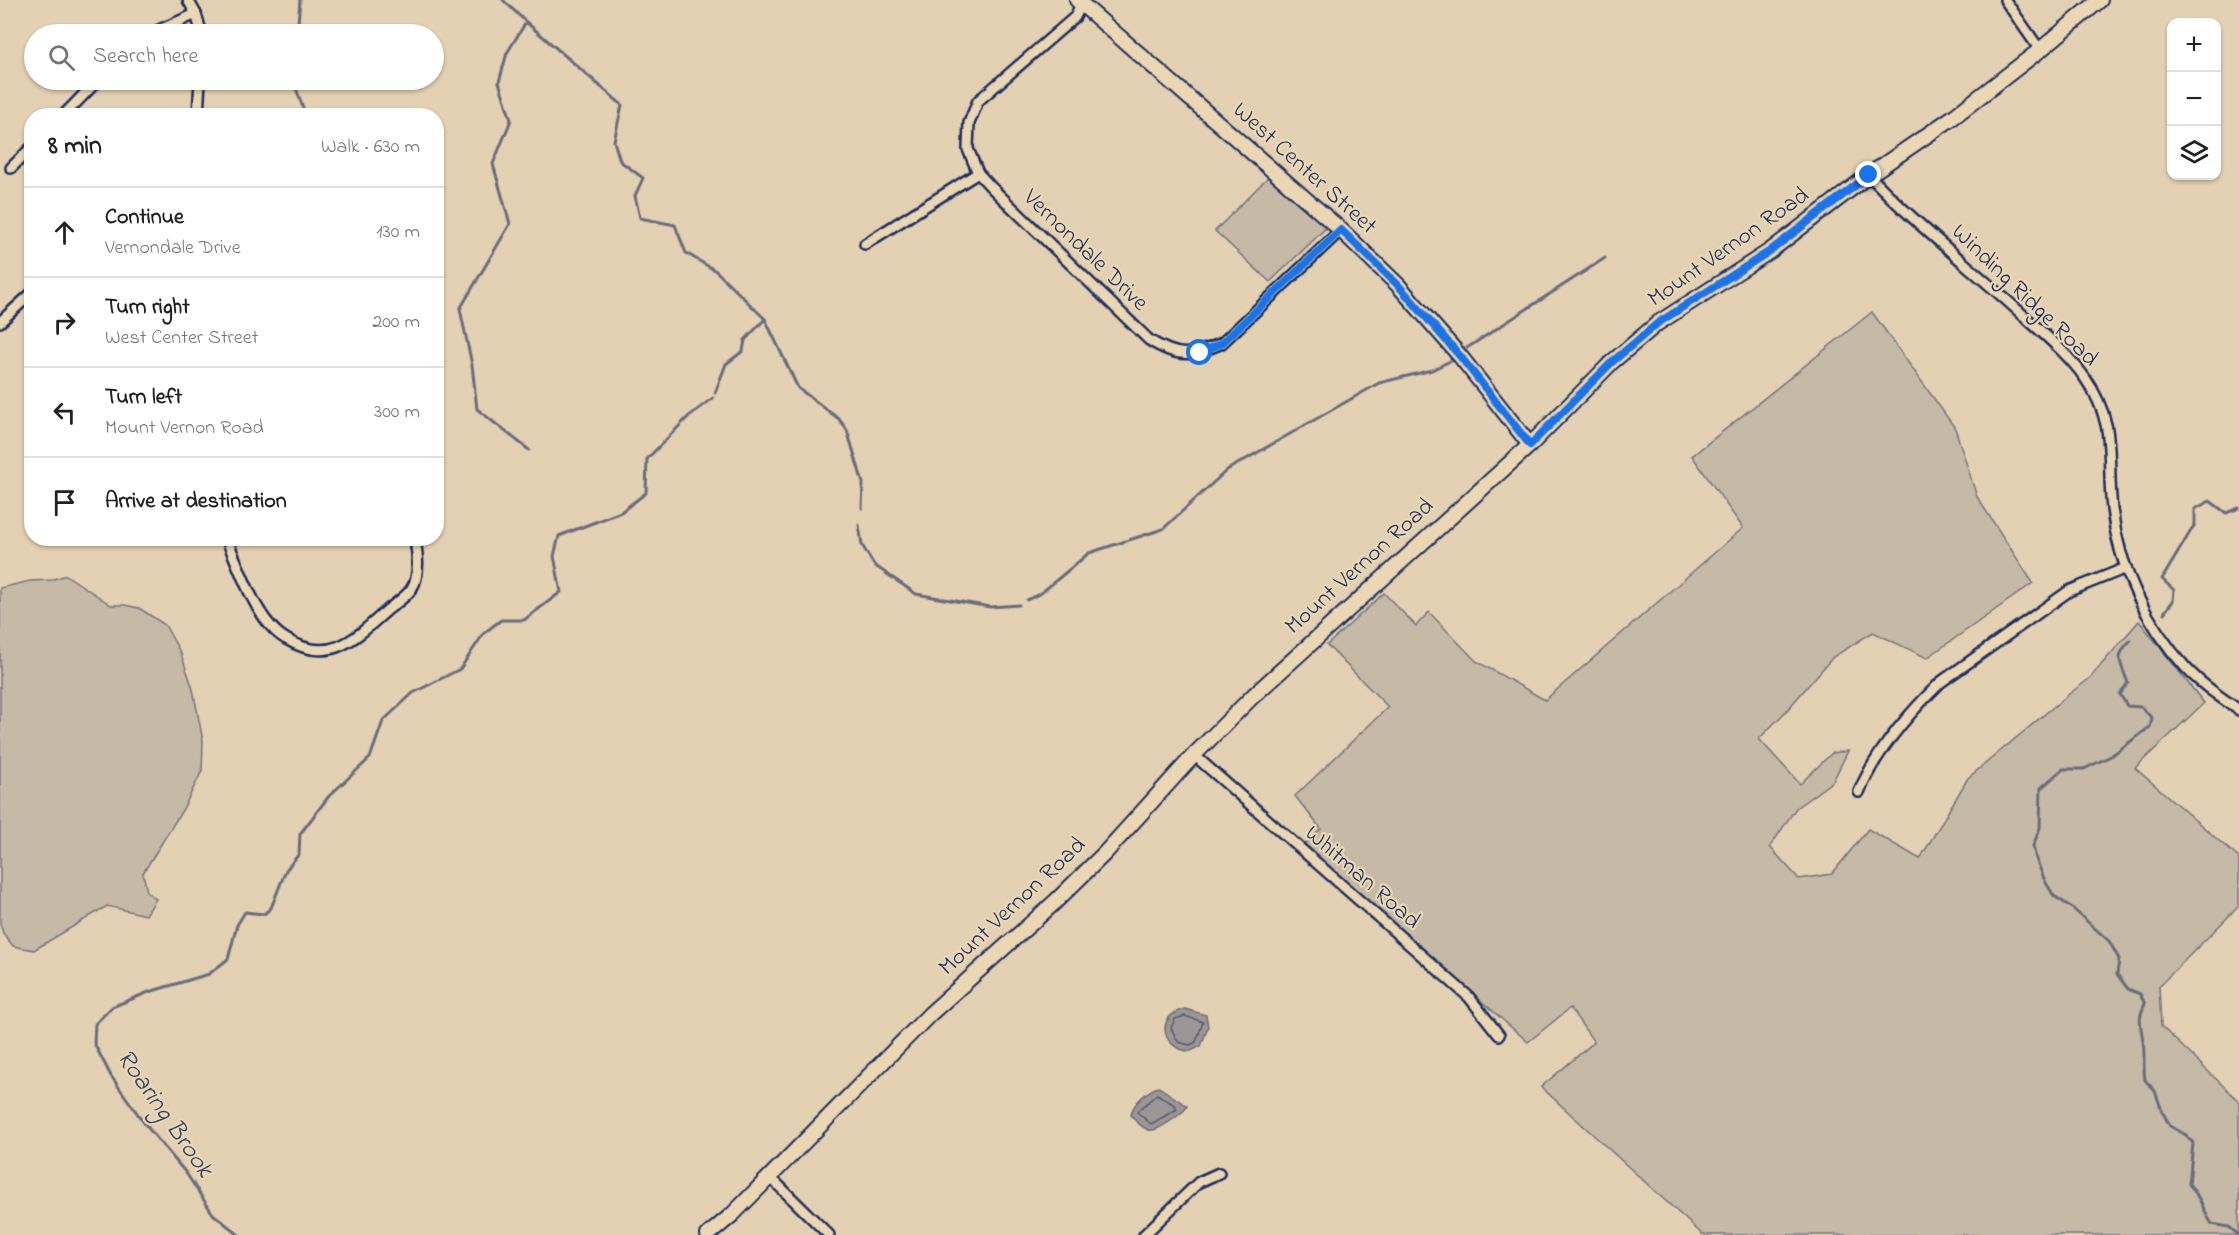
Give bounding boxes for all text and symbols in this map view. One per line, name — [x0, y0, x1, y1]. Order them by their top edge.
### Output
map controls — [2167, 18, 2221, 180]
button: + — [2167, 18, 2221, 72]
search box — [24, 24, 444, 90]
icon: search — [45, 41, 78, 74]
text: Search here — [93, 41, 198, 73]
button: − — [2167, 72, 2221, 126]
street label: West Center Street — [1224, 94, 1384, 244]
button: layers — [2167, 126, 2221, 180]
text: 8 min — [48, 128, 102, 166]
text: Walk · 630 m — [321, 133, 420, 162]
route end — [1855, 161, 1881, 187]
street label: Mount Vernon Road — [1641, 179, 1817, 317]
street label: Vernondale Drive — [1014, 181, 1156, 320]
text: Continue — [105, 202, 184, 234]
icon: ahead — [48, 216, 81, 249]
street label: Winding Ridge Road — [1942, 216, 2106, 376]
text: 130 m — [376, 218, 420, 247]
text: Vernondale Drive — [105, 234, 241, 263]
text: Turn right — [105, 292, 190, 324]
icon: right — [48, 306, 81, 339]
text: 200 m — [372, 308, 420, 337]
text: West Center Street — [105, 324, 258, 353]
route start — [1186, 339, 1212, 365]
text: Turn left — [105, 382, 182, 414]
icon: left — [48, 396, 81, 429]
text: 300 m — [374, 398, 420, 427]
text: Mount Vernon Road — [105, 414, 264, 443]
icon: arrive — [48, 486, 81, 519]
text: Arrive at destination — [105, 486, 287, 518]
street label: Mount Vernon Road — [1278, 490, 1443, 644]
street label: Whitman Road — [1296, 818, 1428, 939]
street label: Mount Vernon Road — [931, 829, 1095, 985]
water label: Roaring Brook — [106, 1042, 223, 1187]

